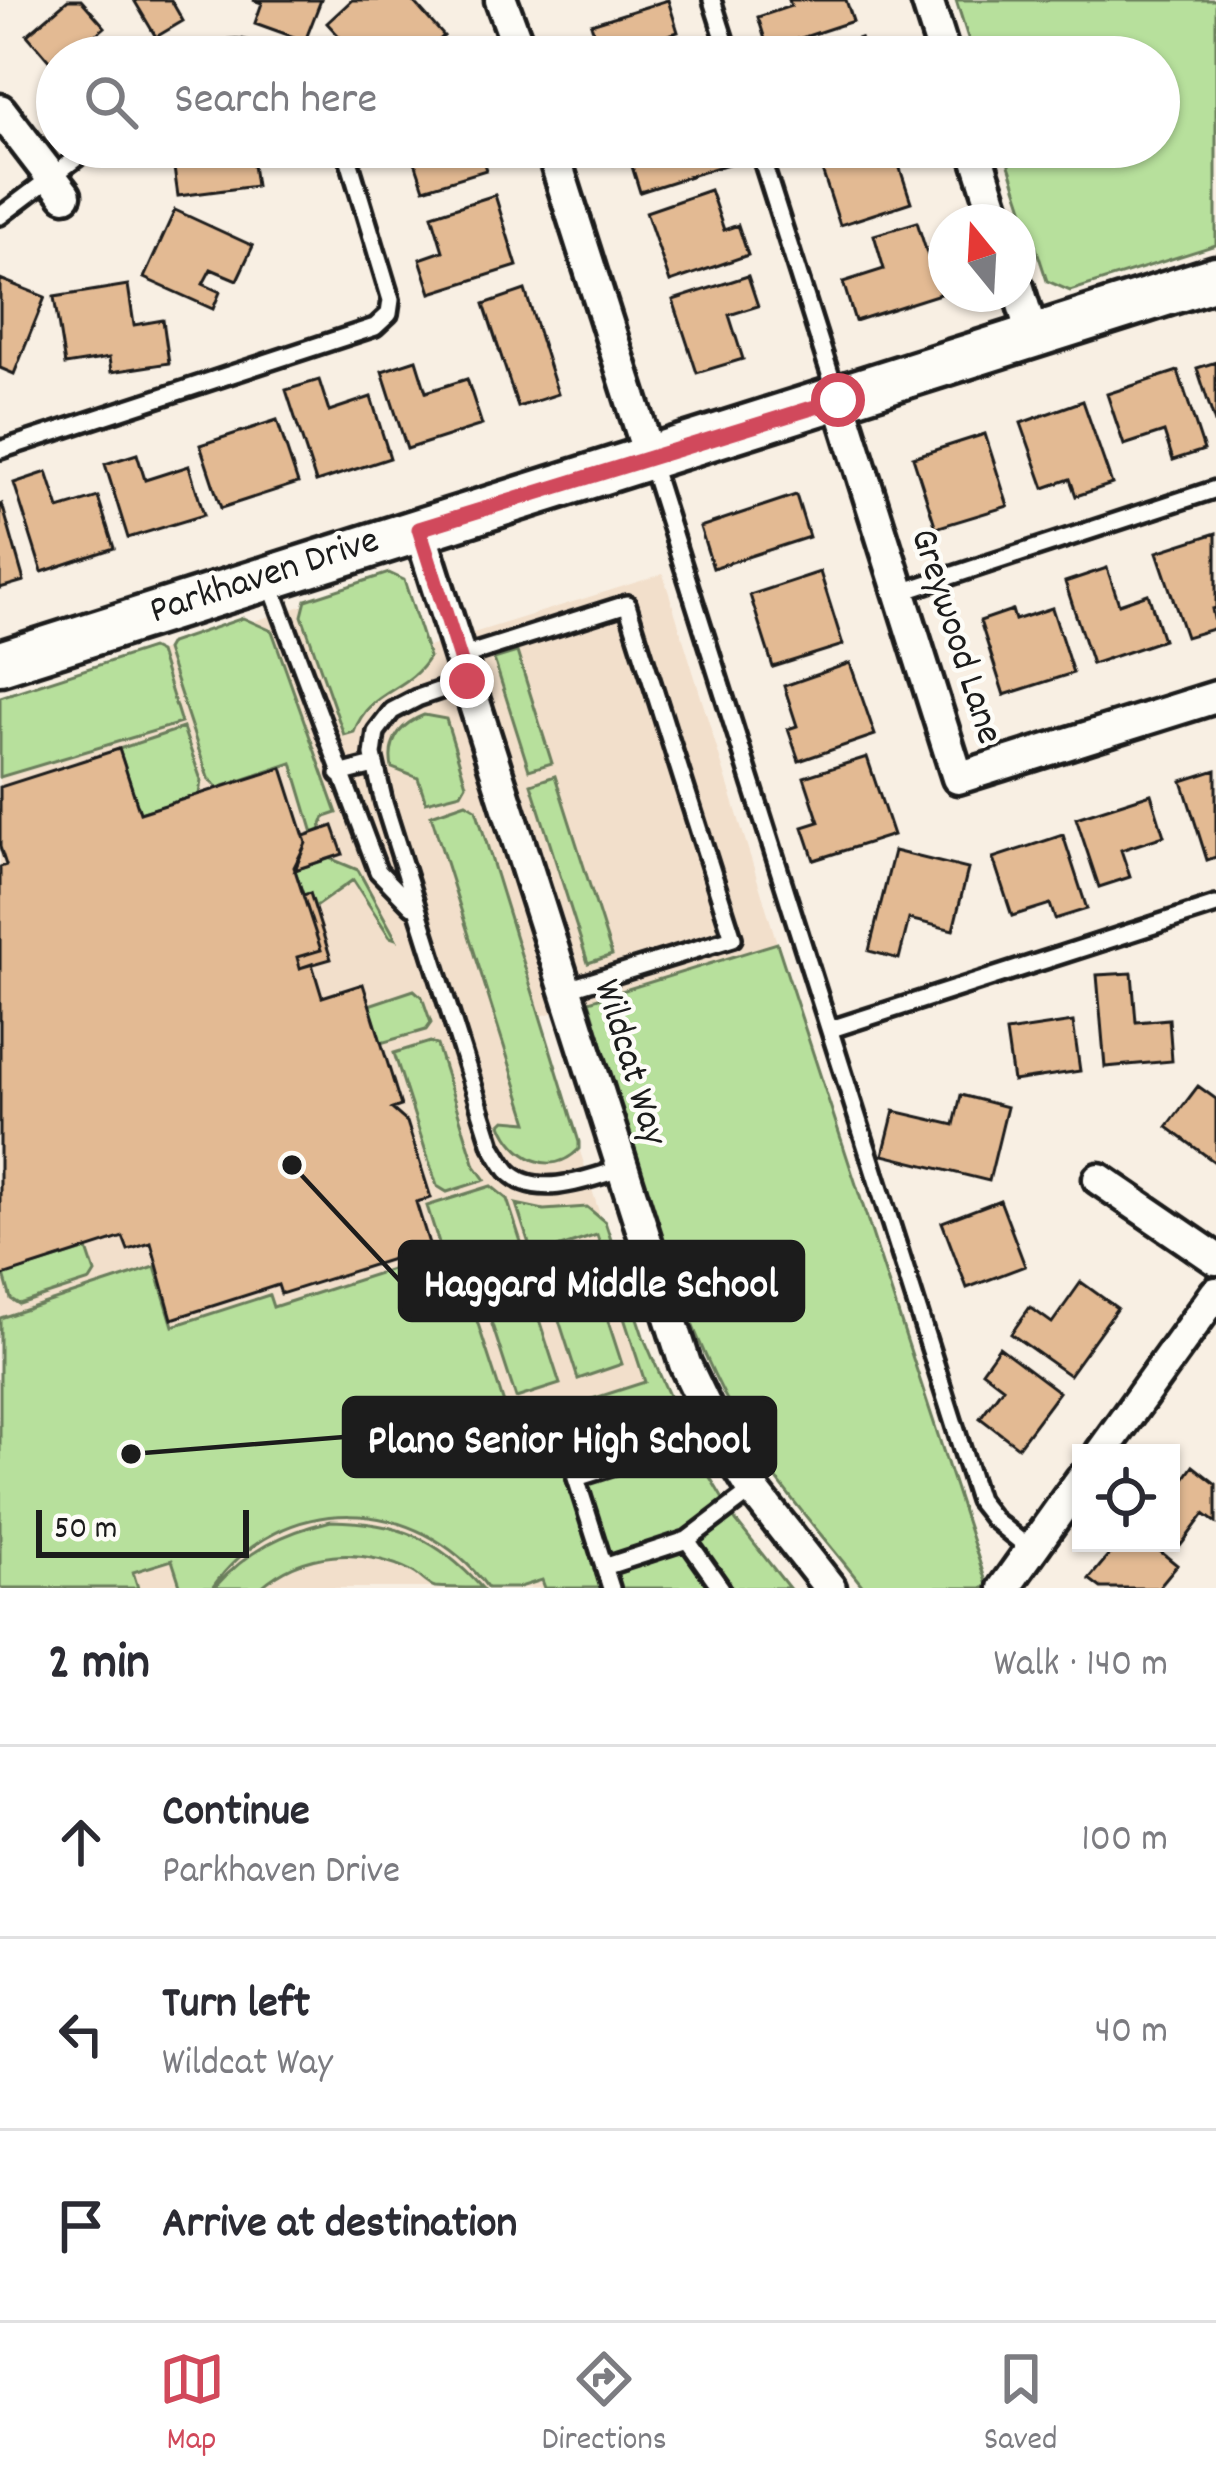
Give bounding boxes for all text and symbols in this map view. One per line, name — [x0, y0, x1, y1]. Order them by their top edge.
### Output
search box — [36, 36, 1180, 168]
icon: search — [78, 69, 144, 135]
text: Search here — [174, 70, 377, 134]
north arrow — [928, 204, 1036, 312]
route start — [811, 373, 865, 427]
street label: Parkhaven Drive — [143, 515, 387, 641]
street label: Greywood Lane — [893, 522, 1015, 752]
route end — [440, 654, 494, 708]
street label: Wildcat Way — [577, 973, 680, 1154]
callout: Haggard Middle School — [400, 1242, 803, 1320]
text: Haggard Middle School — [424, 1258, 779, 1318]
callout: Plano Senior High School — [344, 1398, 775, 1476]
text: Plano Senior High School — [368, 1414, 751, 1474]
map controls — [1072, 1444, 1180, 1552]
button: locate — [1072, 1444, 1180, 1552]
scale bar — [36, 1504, 249, 1557]
text: 50 m — [54, 1507, 118, 1554]
text: 2 min — [48, 1630, 150, 1702]
text: Walk · 140 m — [994, 1639, 1168, 1694]
text: Continue — [162, 1782, 310, 1846]
icon: ahead — [48, 1809, 114, 1875]
text: 100 m — [1081, 1814, 1168, 1869]
text: Parkhaven Drive — [162, 1846, 400, 1901]
text: Turn left — [162, 1974, 310, 2038]
icon: left — [48, 2001, 114, 2067]
text: 40 m — [1095, 2006, 1168, 2061]
text: Wildcat Way — [162, 2038, 333, 2093]
icon: arrive — [48, 2193, 114, 2259]
text: Arrive at destination — [162, 2194, 517, 2258]
tab: Map — [159, 2346, 225, 2465]
tab: Directions — [542, 2346, 667, 2465]
tab: Saved — [984, 2346, 1057, 2465]

